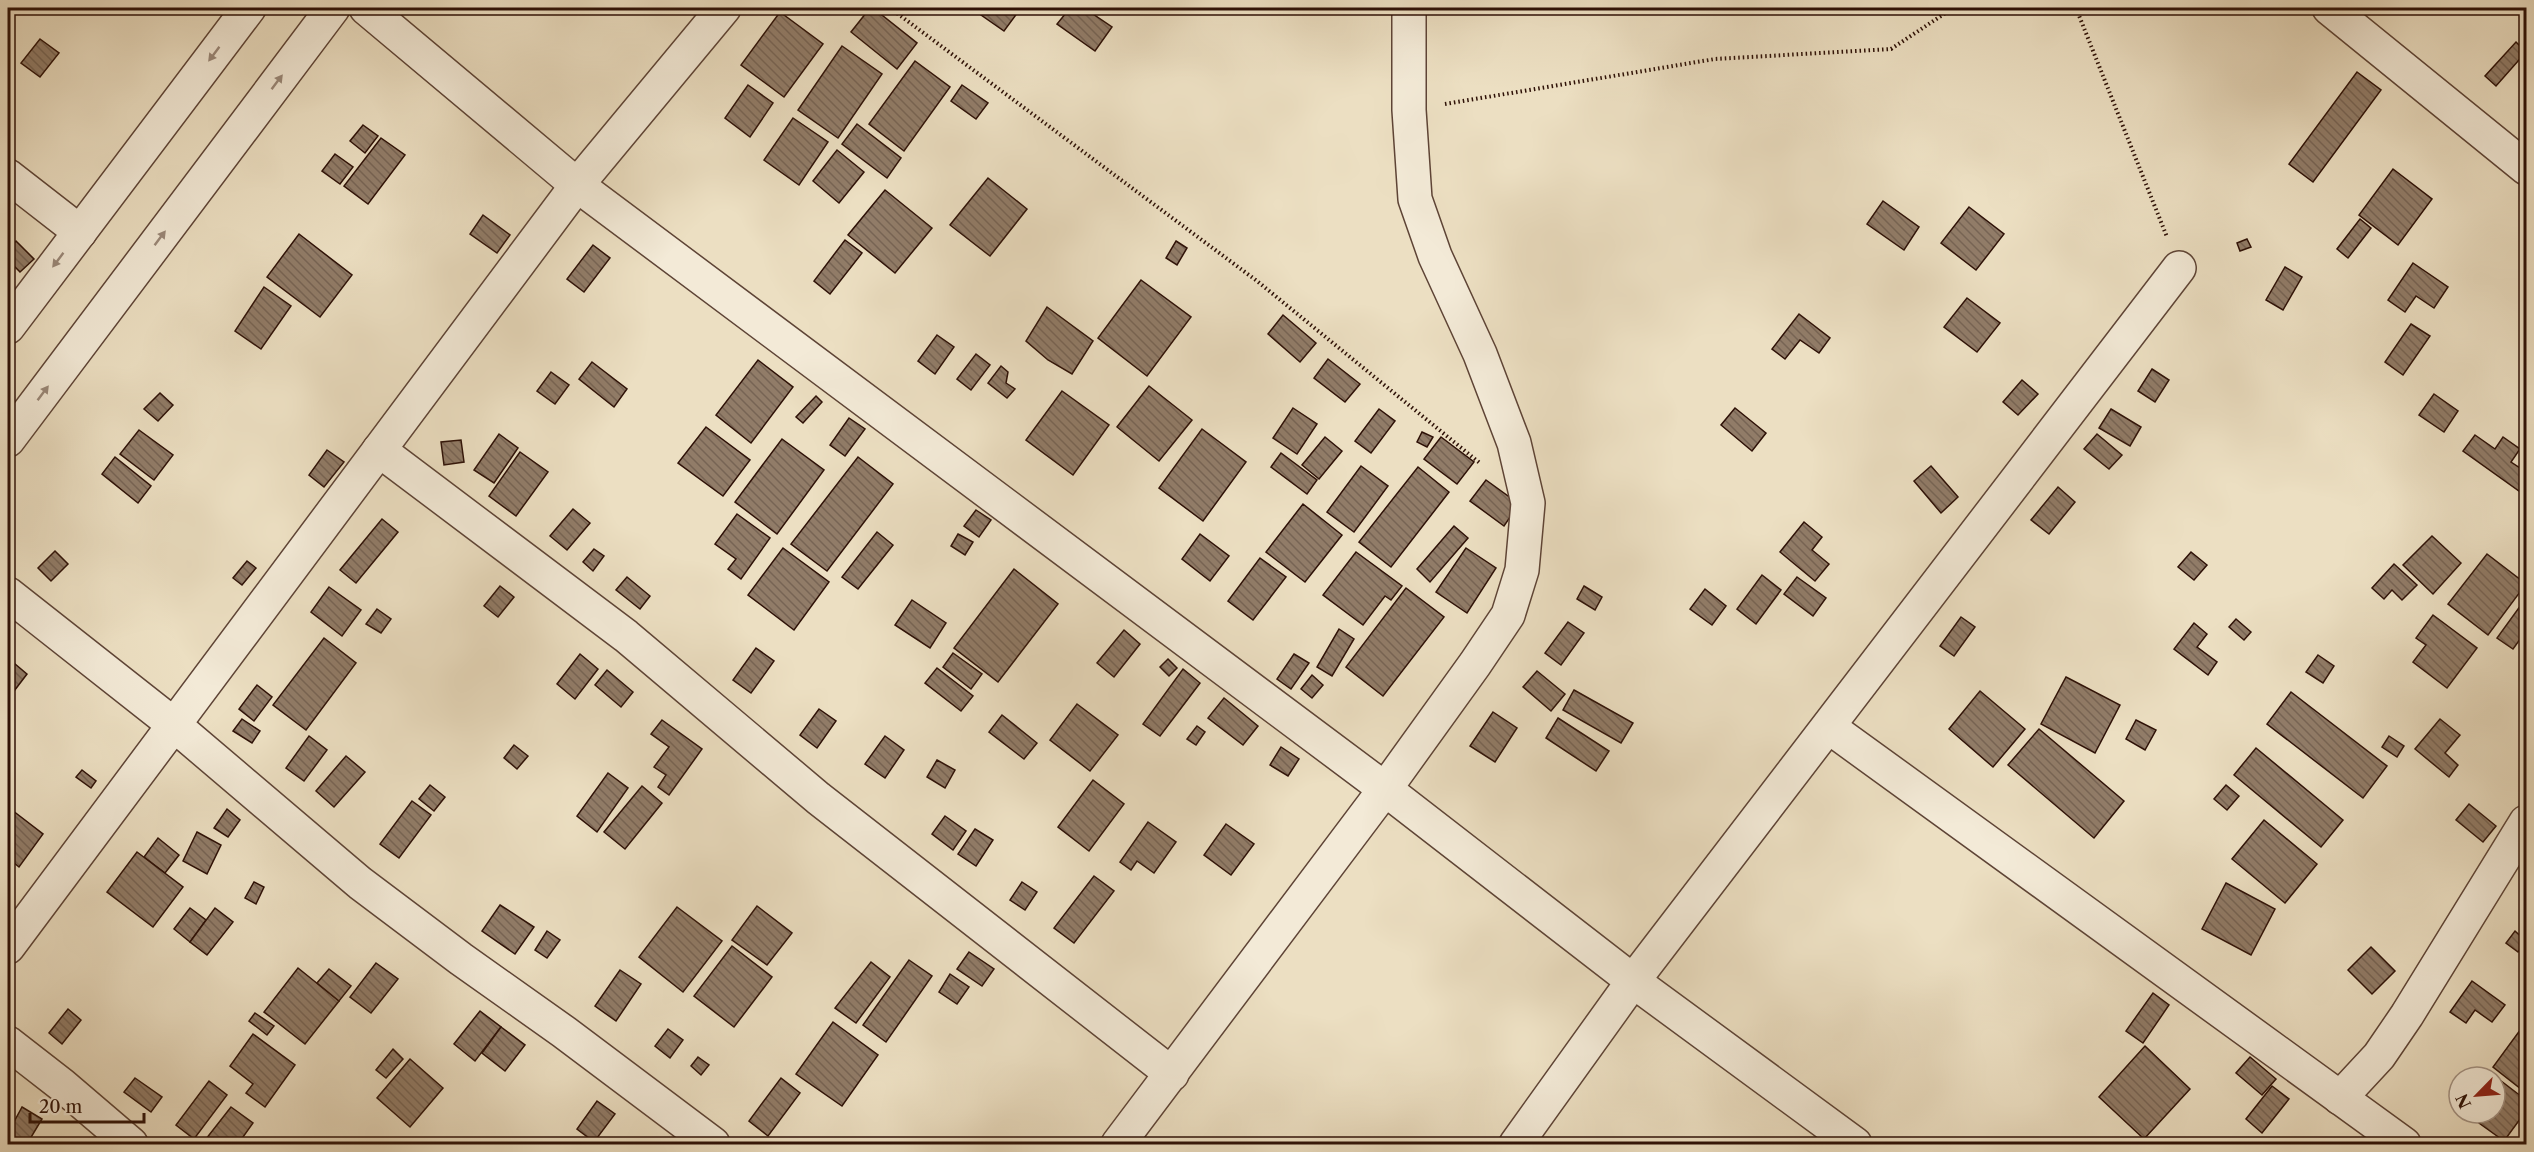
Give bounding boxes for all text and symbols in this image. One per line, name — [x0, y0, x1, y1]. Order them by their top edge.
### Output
one-way arrow — [208, 47, 220, 62]
one-way arrow — [271, 74, 283, 90]
one-way arrow — [154, 230, 166, 246]
one-way arrow — [53, 253, 65, 268]
one-way arrow — [36, 386, 48, 401]
north arrow — [2447, 1065, 2507, 1125]
scale bar — [30, 1086, 144, 1124]
text: N — [2451, 1091, 2475, 1112]
text: 20 m — [39, 1096, 83, 1118]

